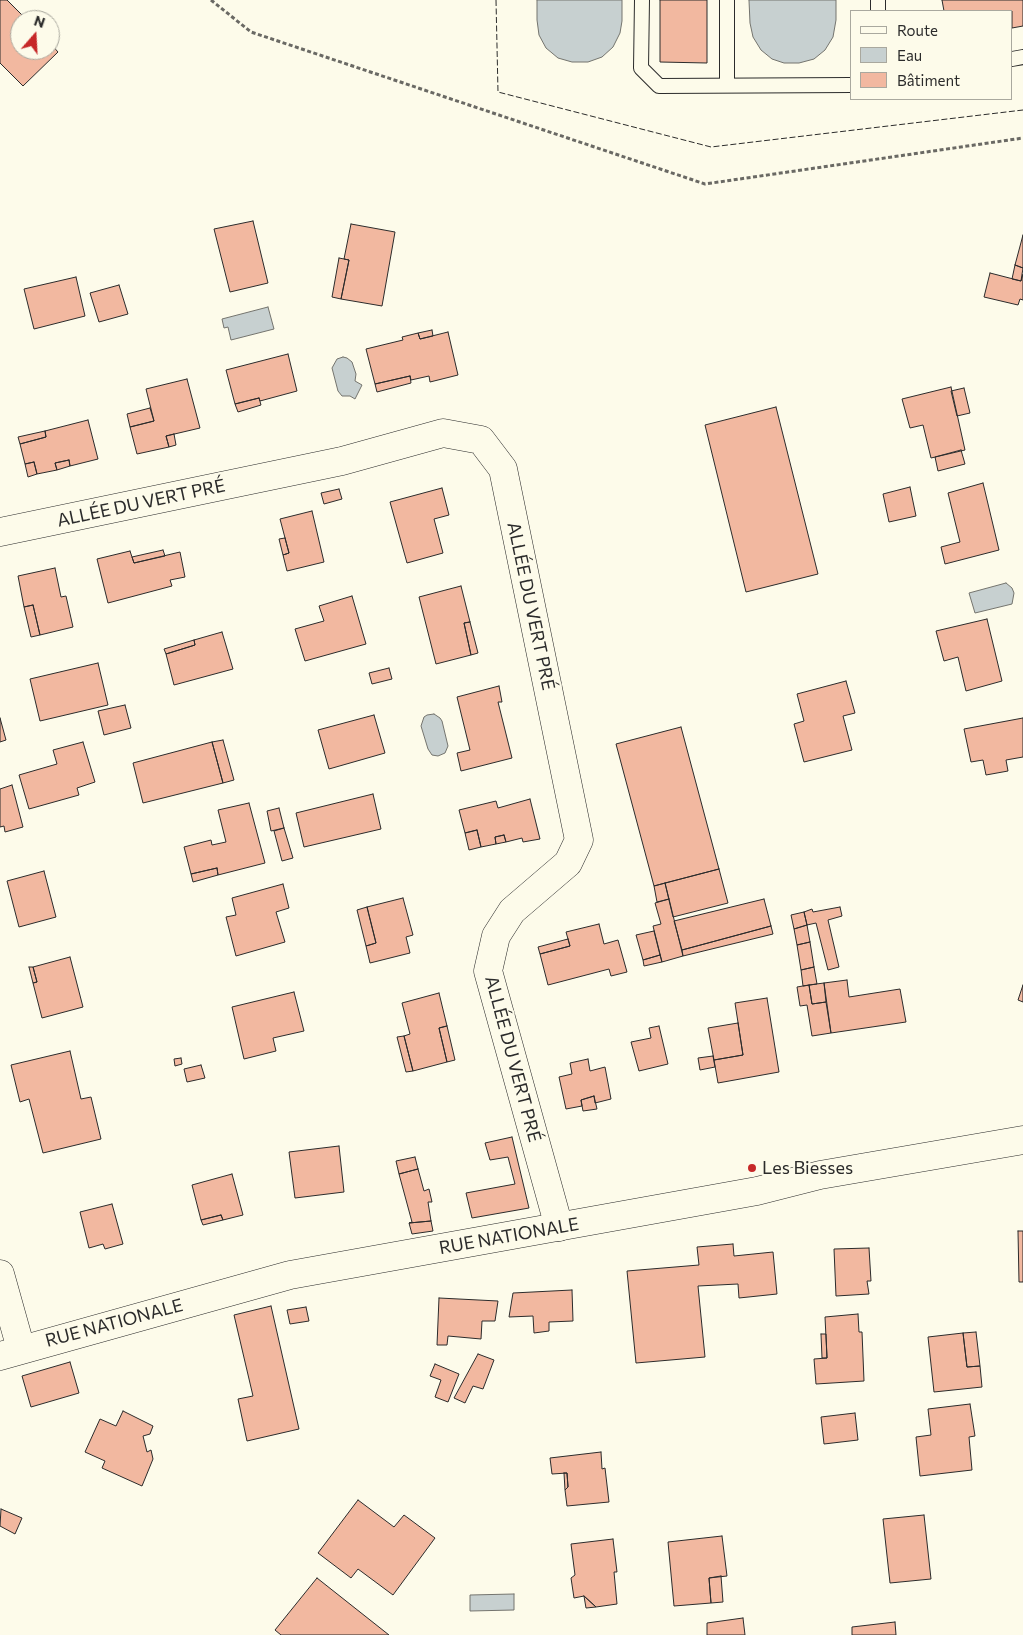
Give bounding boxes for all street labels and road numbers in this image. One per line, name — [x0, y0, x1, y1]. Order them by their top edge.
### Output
street label: ALLÉE DU VERT PRÉ — [55, 475, 227, 531]
street label: ALLÉE DU VERT PRÉ — [503, 520, 559, 692]
street label: ALLÉE DU VERT PRÉ — [480, 973, 546, 1145]
street label: RUE NATIONALE — [437, 1213, 581, 1259]
street label: RUE NATIONALE — [43, 1294, 185, 1352]

